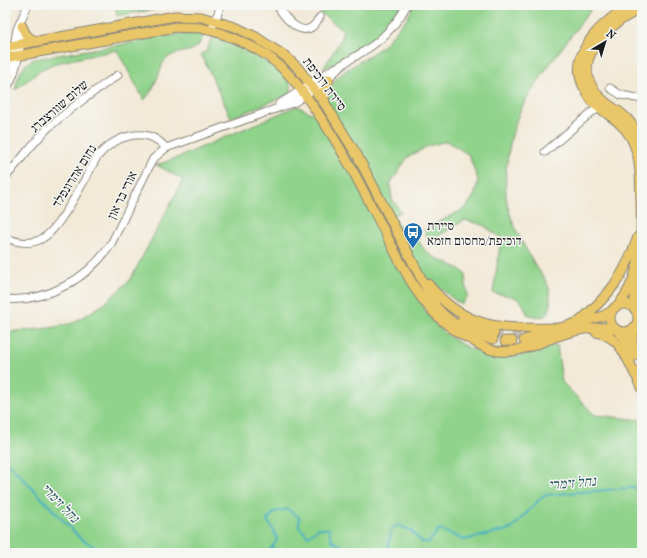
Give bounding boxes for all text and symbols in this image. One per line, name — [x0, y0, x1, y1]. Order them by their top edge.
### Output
north arrow — [585, 22, 625, 62]
text: N — [604, 27, 619, 43]
street label: סיירת דוכיפת — [300, 54, 350, 114]
street label: שלום שוורצברג — [27, 77, 91, 135]
street label: נחום אהרונפלד — [49, 142, 99, 210]
street label: אורי בר און — [104, 168, 140, 222]
place label: סיירת דוכיפת/מחסום חזמא — [427, 218, 522, 248]
bus stop icon: סיירת דוכיפת/מחסום חזמא — [402, 221, 424, 249]
water label: נחל זימרי — [548, 472, 598, 494]
water label: נחל זימרי — [37, 480, 84, 527]

